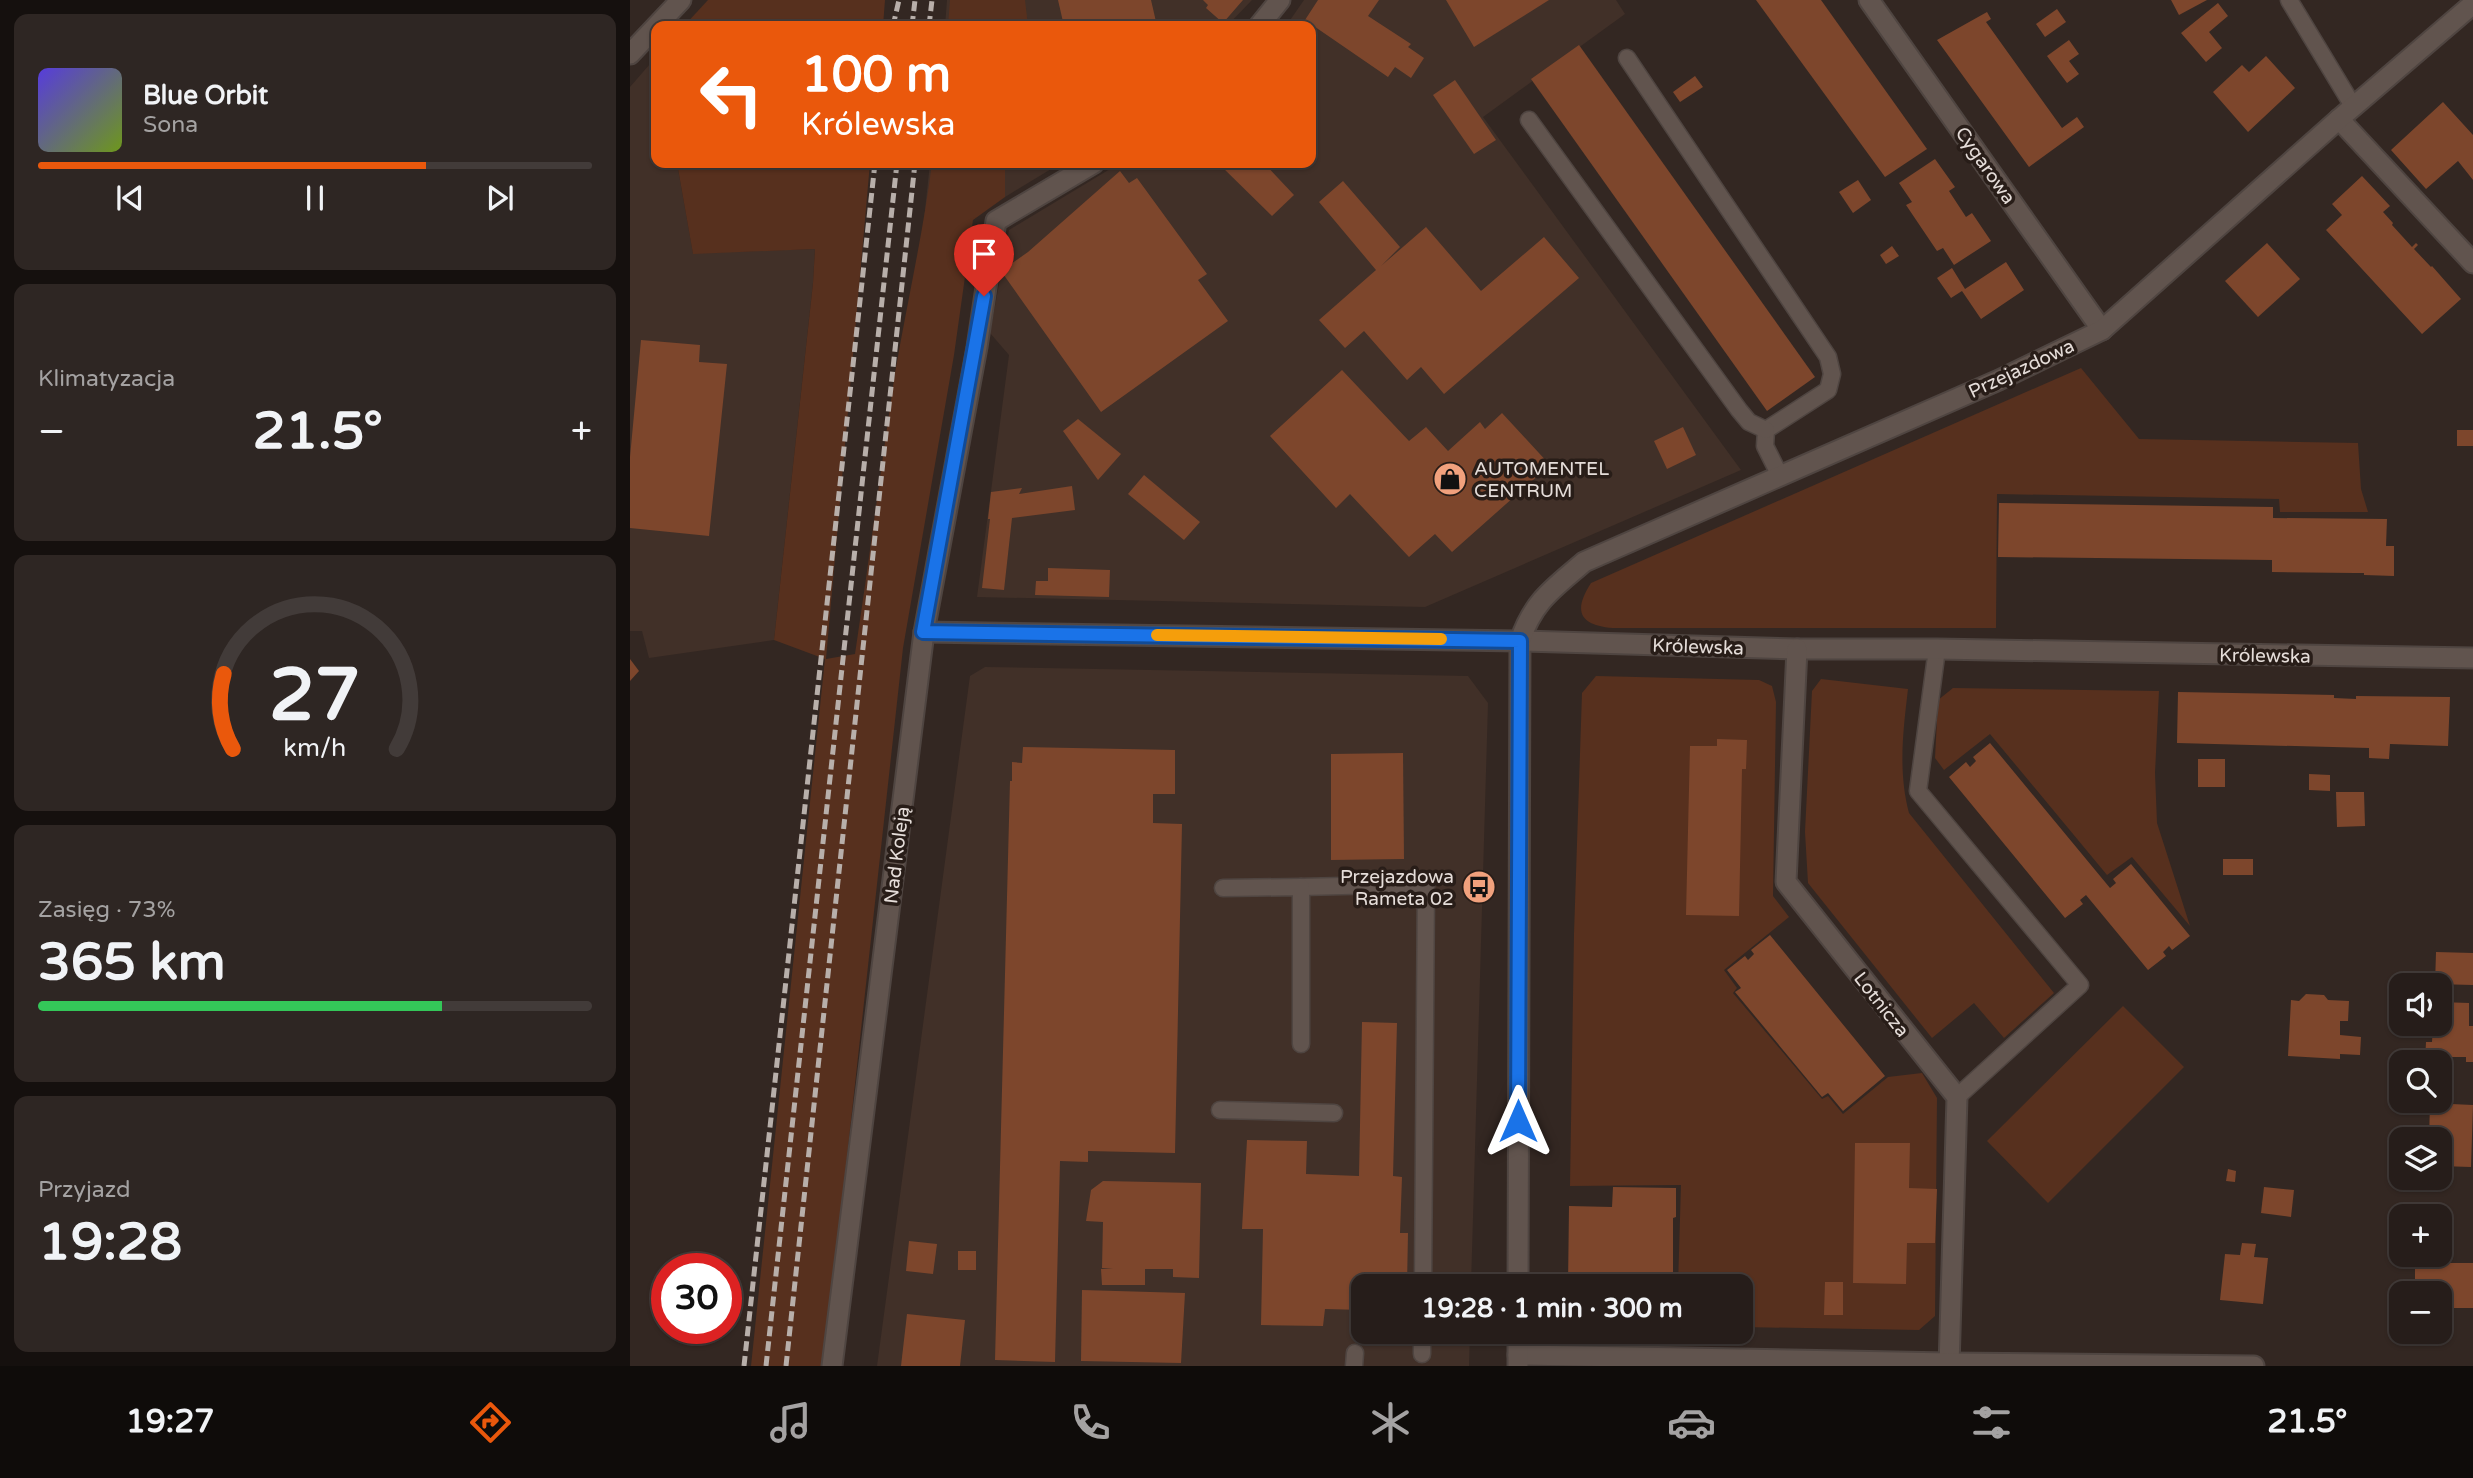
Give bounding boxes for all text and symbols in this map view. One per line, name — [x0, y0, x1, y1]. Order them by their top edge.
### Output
text: 100 m — [801, 46, 951, 105]
icon: left — [686, 49, 777, 140]
text: Blue Orbit — [143, 80, 268, 111]
text: Królewska — [801, 106, 955, 144]
text: Sona — [143, 111, 198, 139]
street label: Cygarowa — [1951, 123, 2020, 208]
icon: previous — [111, 179, 149, 217]
icon: pause — [296, 179, 334, 217]
icon: next — [481, 179, 519, 217]
pin — [954, 224, 1014, 296]
icon: arrive — [965, 235, 1003, 273]
street label: Przejazdowa — [1965, 335, 2078, 403]
text: Klimatyzacja — [38, 365, 175, 393]
text: 21.5° — [253, 400, 383, 463]
text: − — [38, 409, 65, 455]
text: + — [571, 409, 592, 455]
place label: AUTOMENTEL CENTRUM — [1474, 458, 1609, 502]
shop icon: AUTOMENTEL CENTRUM — [1431, 460, 1469, 498]
street label: Królewska — [1652, 634, 1744, 660]
street label: Królewska — [2219, 644, 2311, 668]
text: 27 — [269, 652, 361, 740]
text: km/h — [284, 733, 346, 763]
street label: Nad Koleją — [880, 805, 914, 905]
place label: Przejazdowa Rameta 02 — [1340, 866, 1454, 910]
bus stop icon: Przejazdowa Rameta 02 — [1460, 868, 1498, 906]
text: Zasięg · 73% — [38, 896, 175, 924]
text: 365 km — [38, 931, 226, 994]
street label: Lotnicza — [1849, 968, 1913, 1041]
map controls — [2389, 973, 2452, 1344]
button: sound — [2389, 973, 2452, 1036]
button: search — [2389, 1050, 2452, 1113]
position arrow — [1481, 1084, 1555, 1158]
button: layers — [2389, 1127, 2452, 1190]
text: Przyjazd — [38, 1176, 131, 1204]
button: + — [2389, 1204, 2452, 1267]
text: 19:28 — [38, 1211, 182, 1274]
speed limit sign: 30 — [651, 1253, 742, 1344]
button: − — [2389, 1281, 2452, 1344]
text: 19:28 · 1 min · 300 m — [1421, 1293, 1683, 1324]
icon: directions — [466, 1398, 515, 1447]
icon: music — [766, 1398, 815, 1447]
icon: phone — [1066, 1398, 1115, 1447]
icon: climate — [1366, 1398, 1415, 1447]
icon: car — [1667, 1398, 1716, 1447]
icon: filters — [1967, 1398, 2016, 1447]
text: 19:27 — [126, 1403, 214, 1441]
text: 21.5° — [2267, 1403, 2347, 1441]

